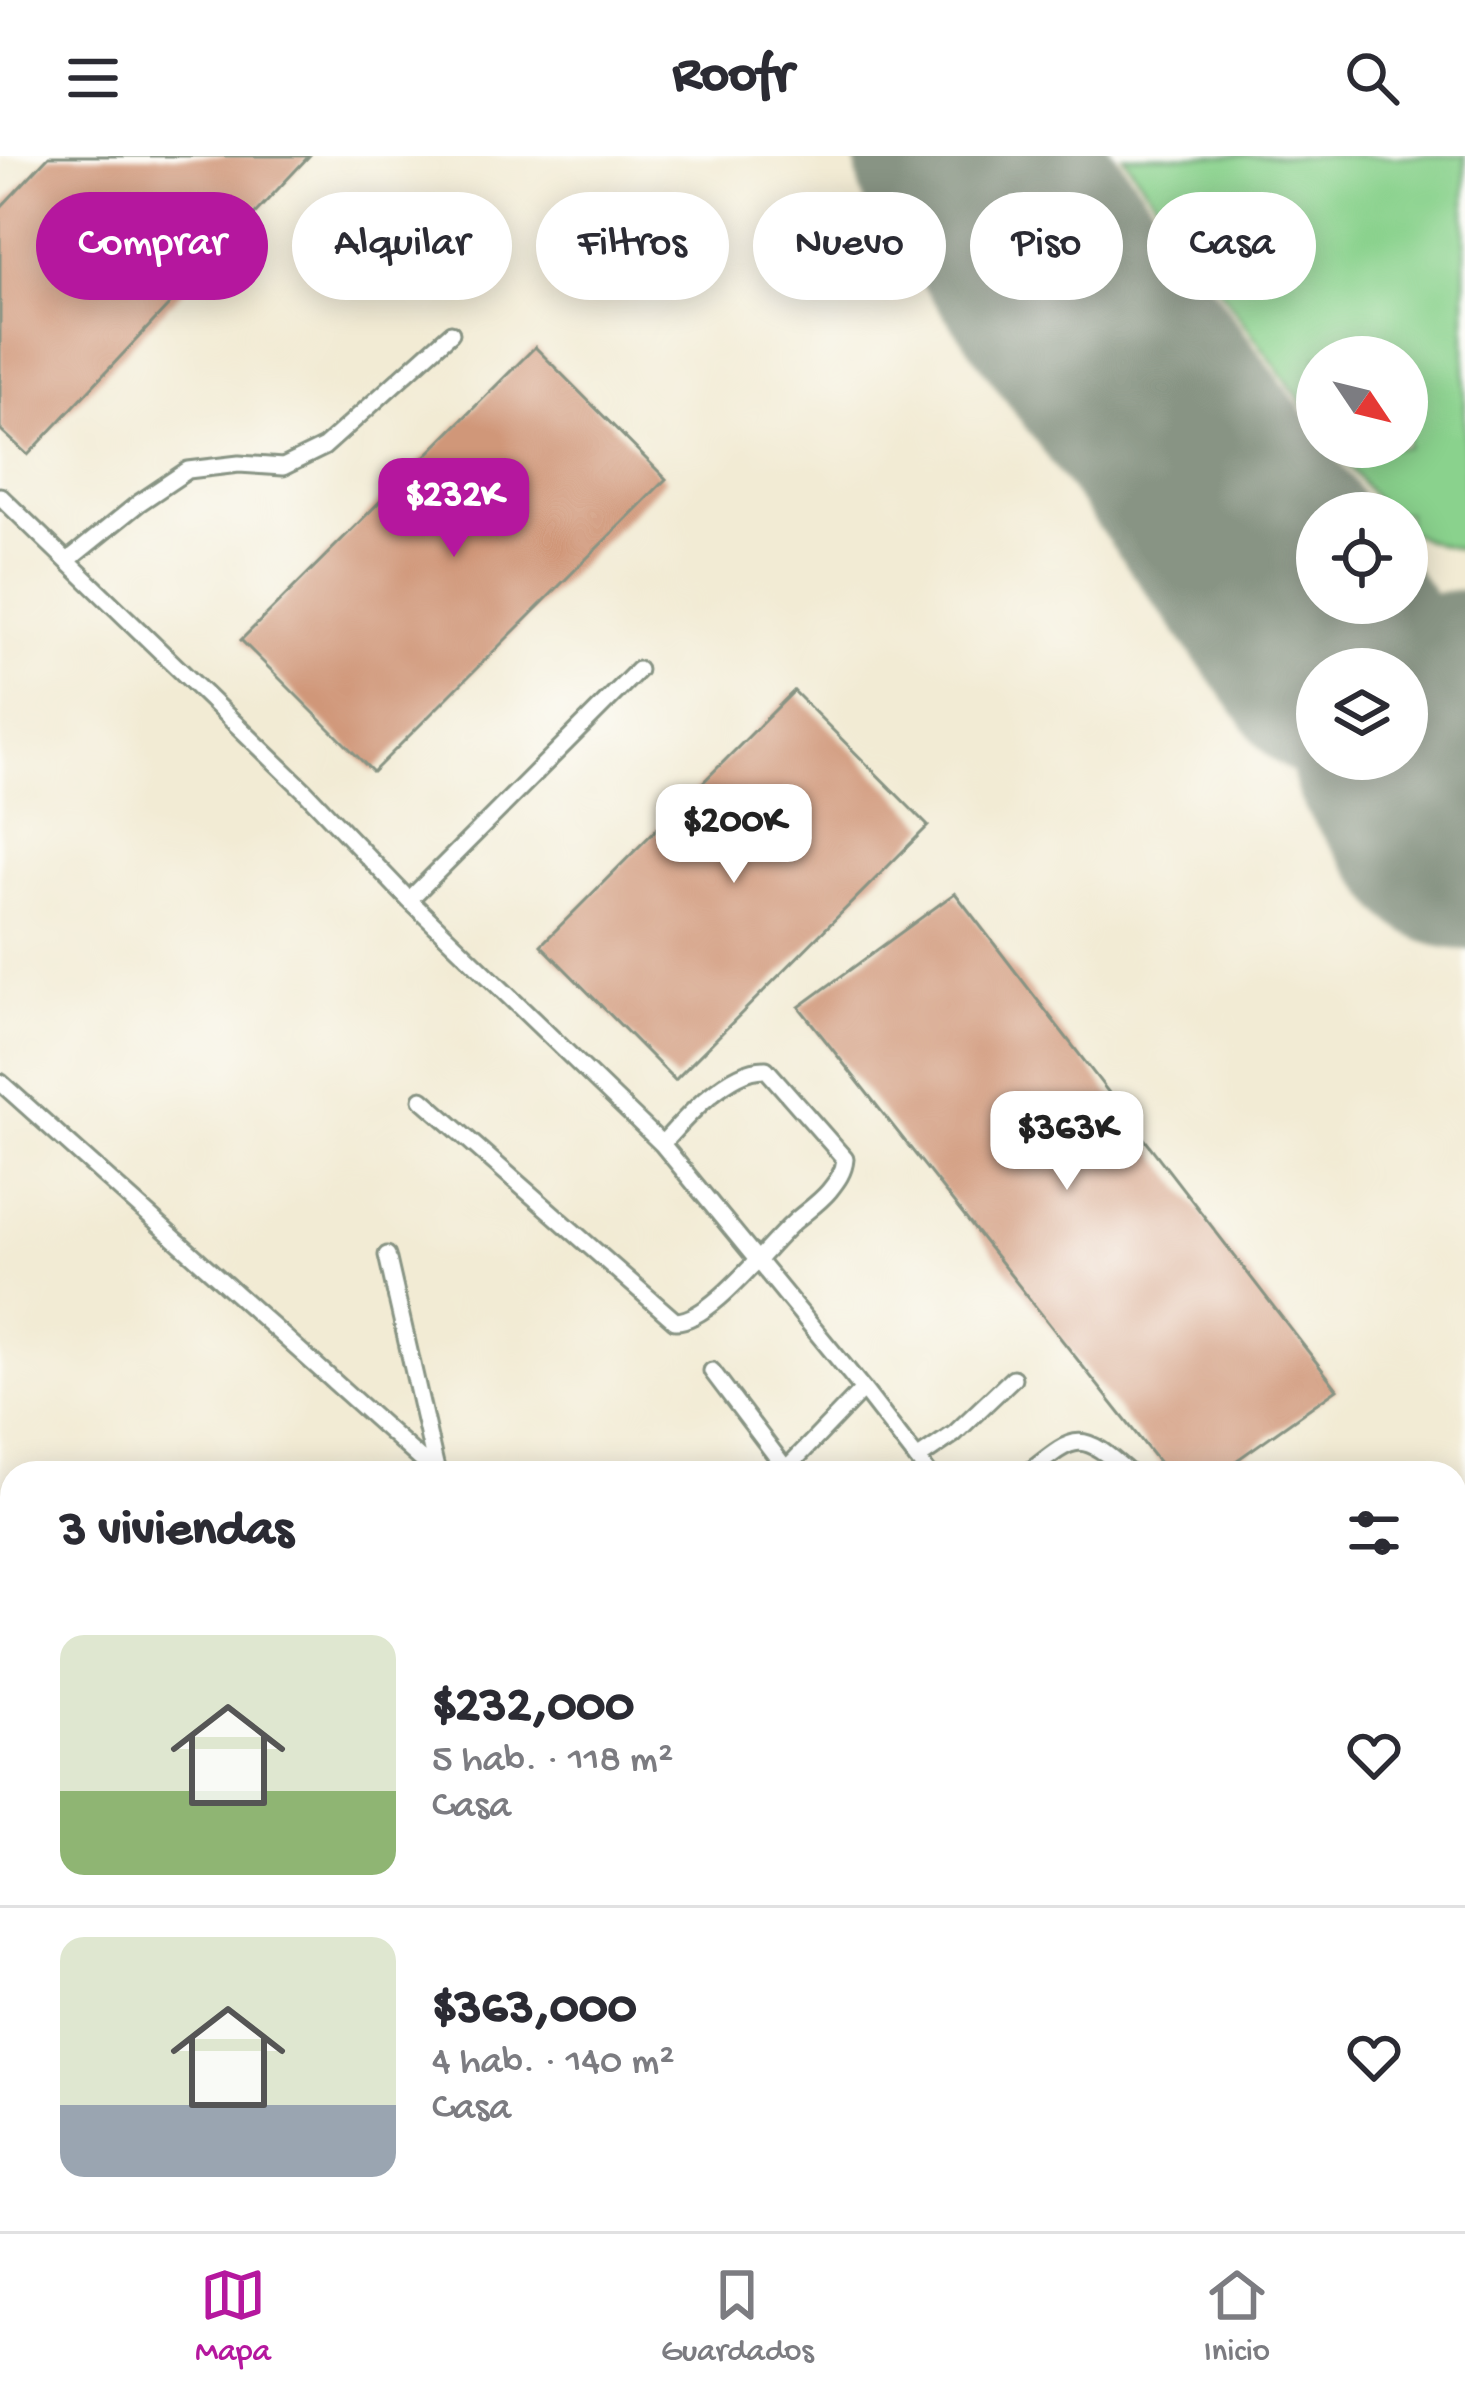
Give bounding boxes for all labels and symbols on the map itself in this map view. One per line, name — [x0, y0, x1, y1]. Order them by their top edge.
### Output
north arrow — [1296, 336, 1428, 468]
pin: $232K — [370, 458, 538, 560]
pin: $200K — [650, 784, 818, 886]
pin: $363K — [983, 1091, 1151, 1193]

